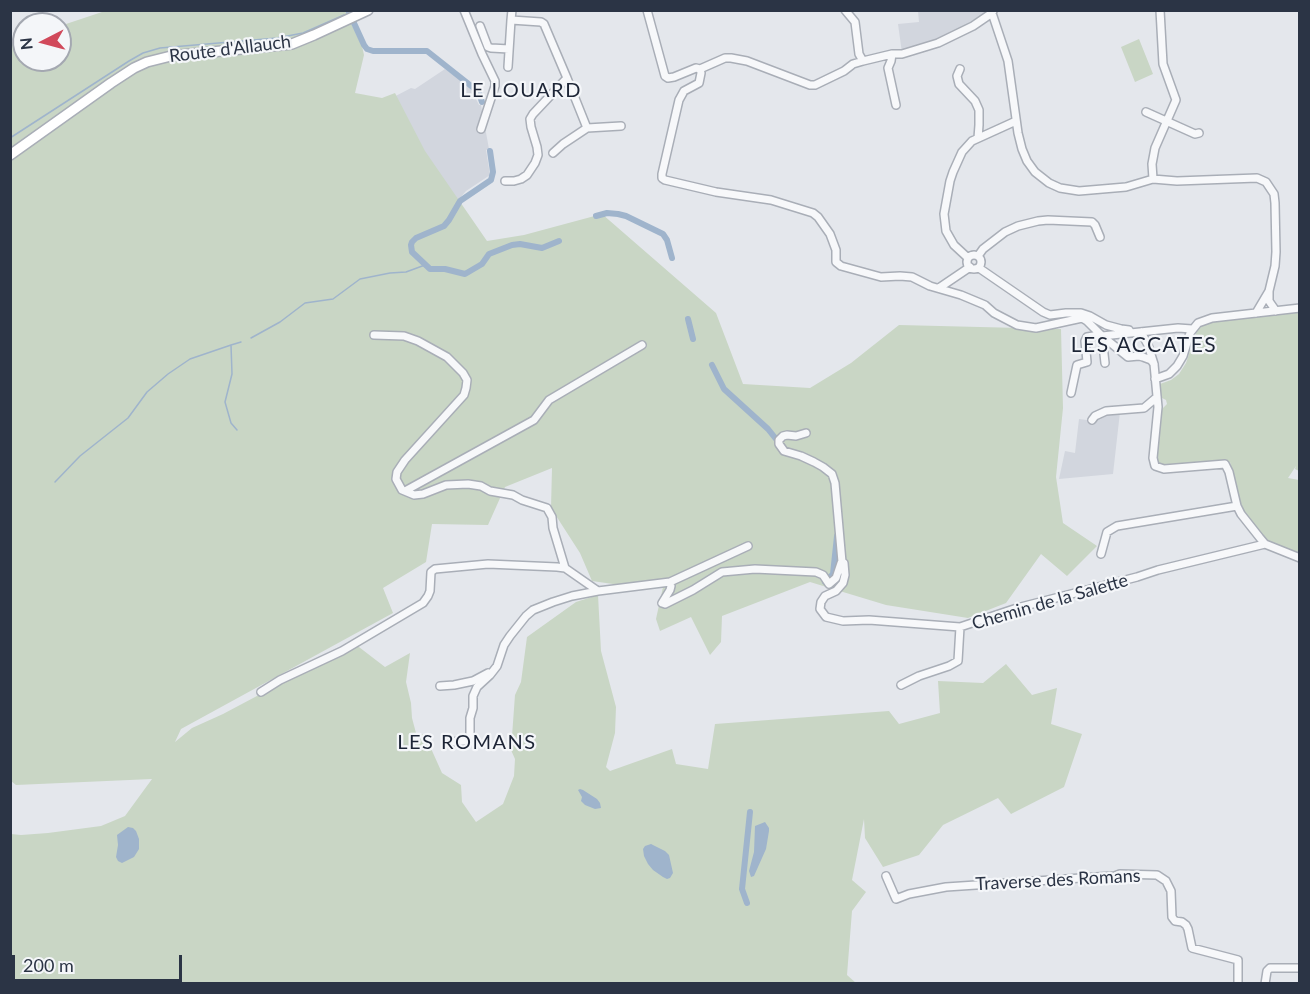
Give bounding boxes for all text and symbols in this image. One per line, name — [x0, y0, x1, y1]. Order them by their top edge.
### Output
north arrow — [12, 12, 72, 72]
street label: Route d'Allauch — [168, 31, 292, 67]
text: N — [15, 37, 36, 51]
district label: LE LOUARD — [460, 79, 582, 103]
district label: LES ACCATES — [1071, 332, 1217, 358]
street label: Chemin de la Salette — [969, 569, 1131, 635]
district label: LES ROMANS — [397, 731, 537, 755]
street label: Traverse des Romans — [975, 865, 1141, 895]
scale bar — [15, 943, 184, 981]
text: 200 m — [23, 954, 74, 976]

